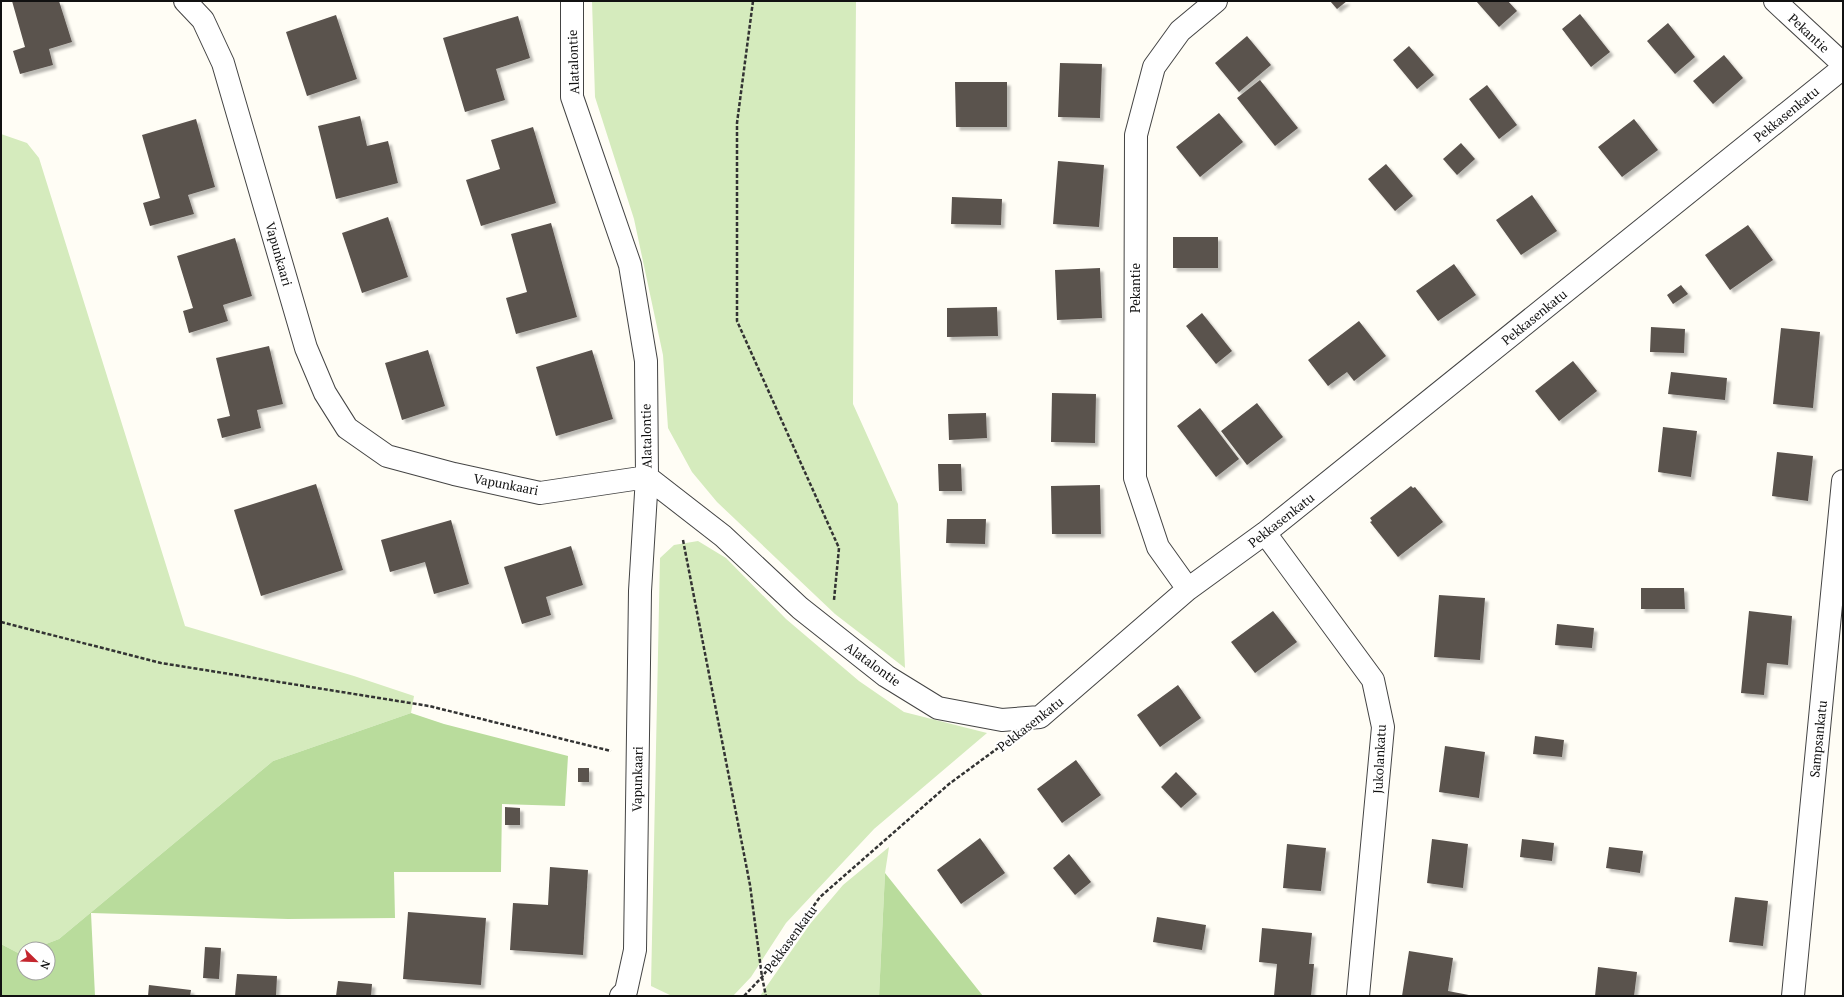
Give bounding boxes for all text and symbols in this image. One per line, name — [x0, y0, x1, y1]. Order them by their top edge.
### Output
street label: Pekantie — [1785, 9, 1833, 57]
street label: Alatalontie — [563, 29, 583, 95]
street label: Pekkasenkatu — [1750, 82, 1823, 146]
street label: Vapunkaari — [261, 220, 297, 288]
street label: Pekantie — [1126, 263, 1144, 313]
street label: Pekkasenkatu — [1498, 285, 1571, 349]
street label: Alatalontie — [636, 403, 656, 469]
street label: Vapunkaari — [472, 469, 540, 499]
street label: Pekkasenkatu — [1244, 488, 1318, 552]
street label: Alatalontie — [841, 638, 905, 690]
street label: Pekkasenkatu — [993, 692, 1067, 756]
street label: Sampsankatu — [1805, 699, 1831, 779]
street label: Jukolankatu — [1368, 723, 1390, 794]
street label: Vapunkaari — [627, 746, 647, 812]
street label: Pekkasenkatu — [759, 901, 821, 976]
north arrow — [16, 941, 56, 981]
text: N — [37, 958, 53, 972]

